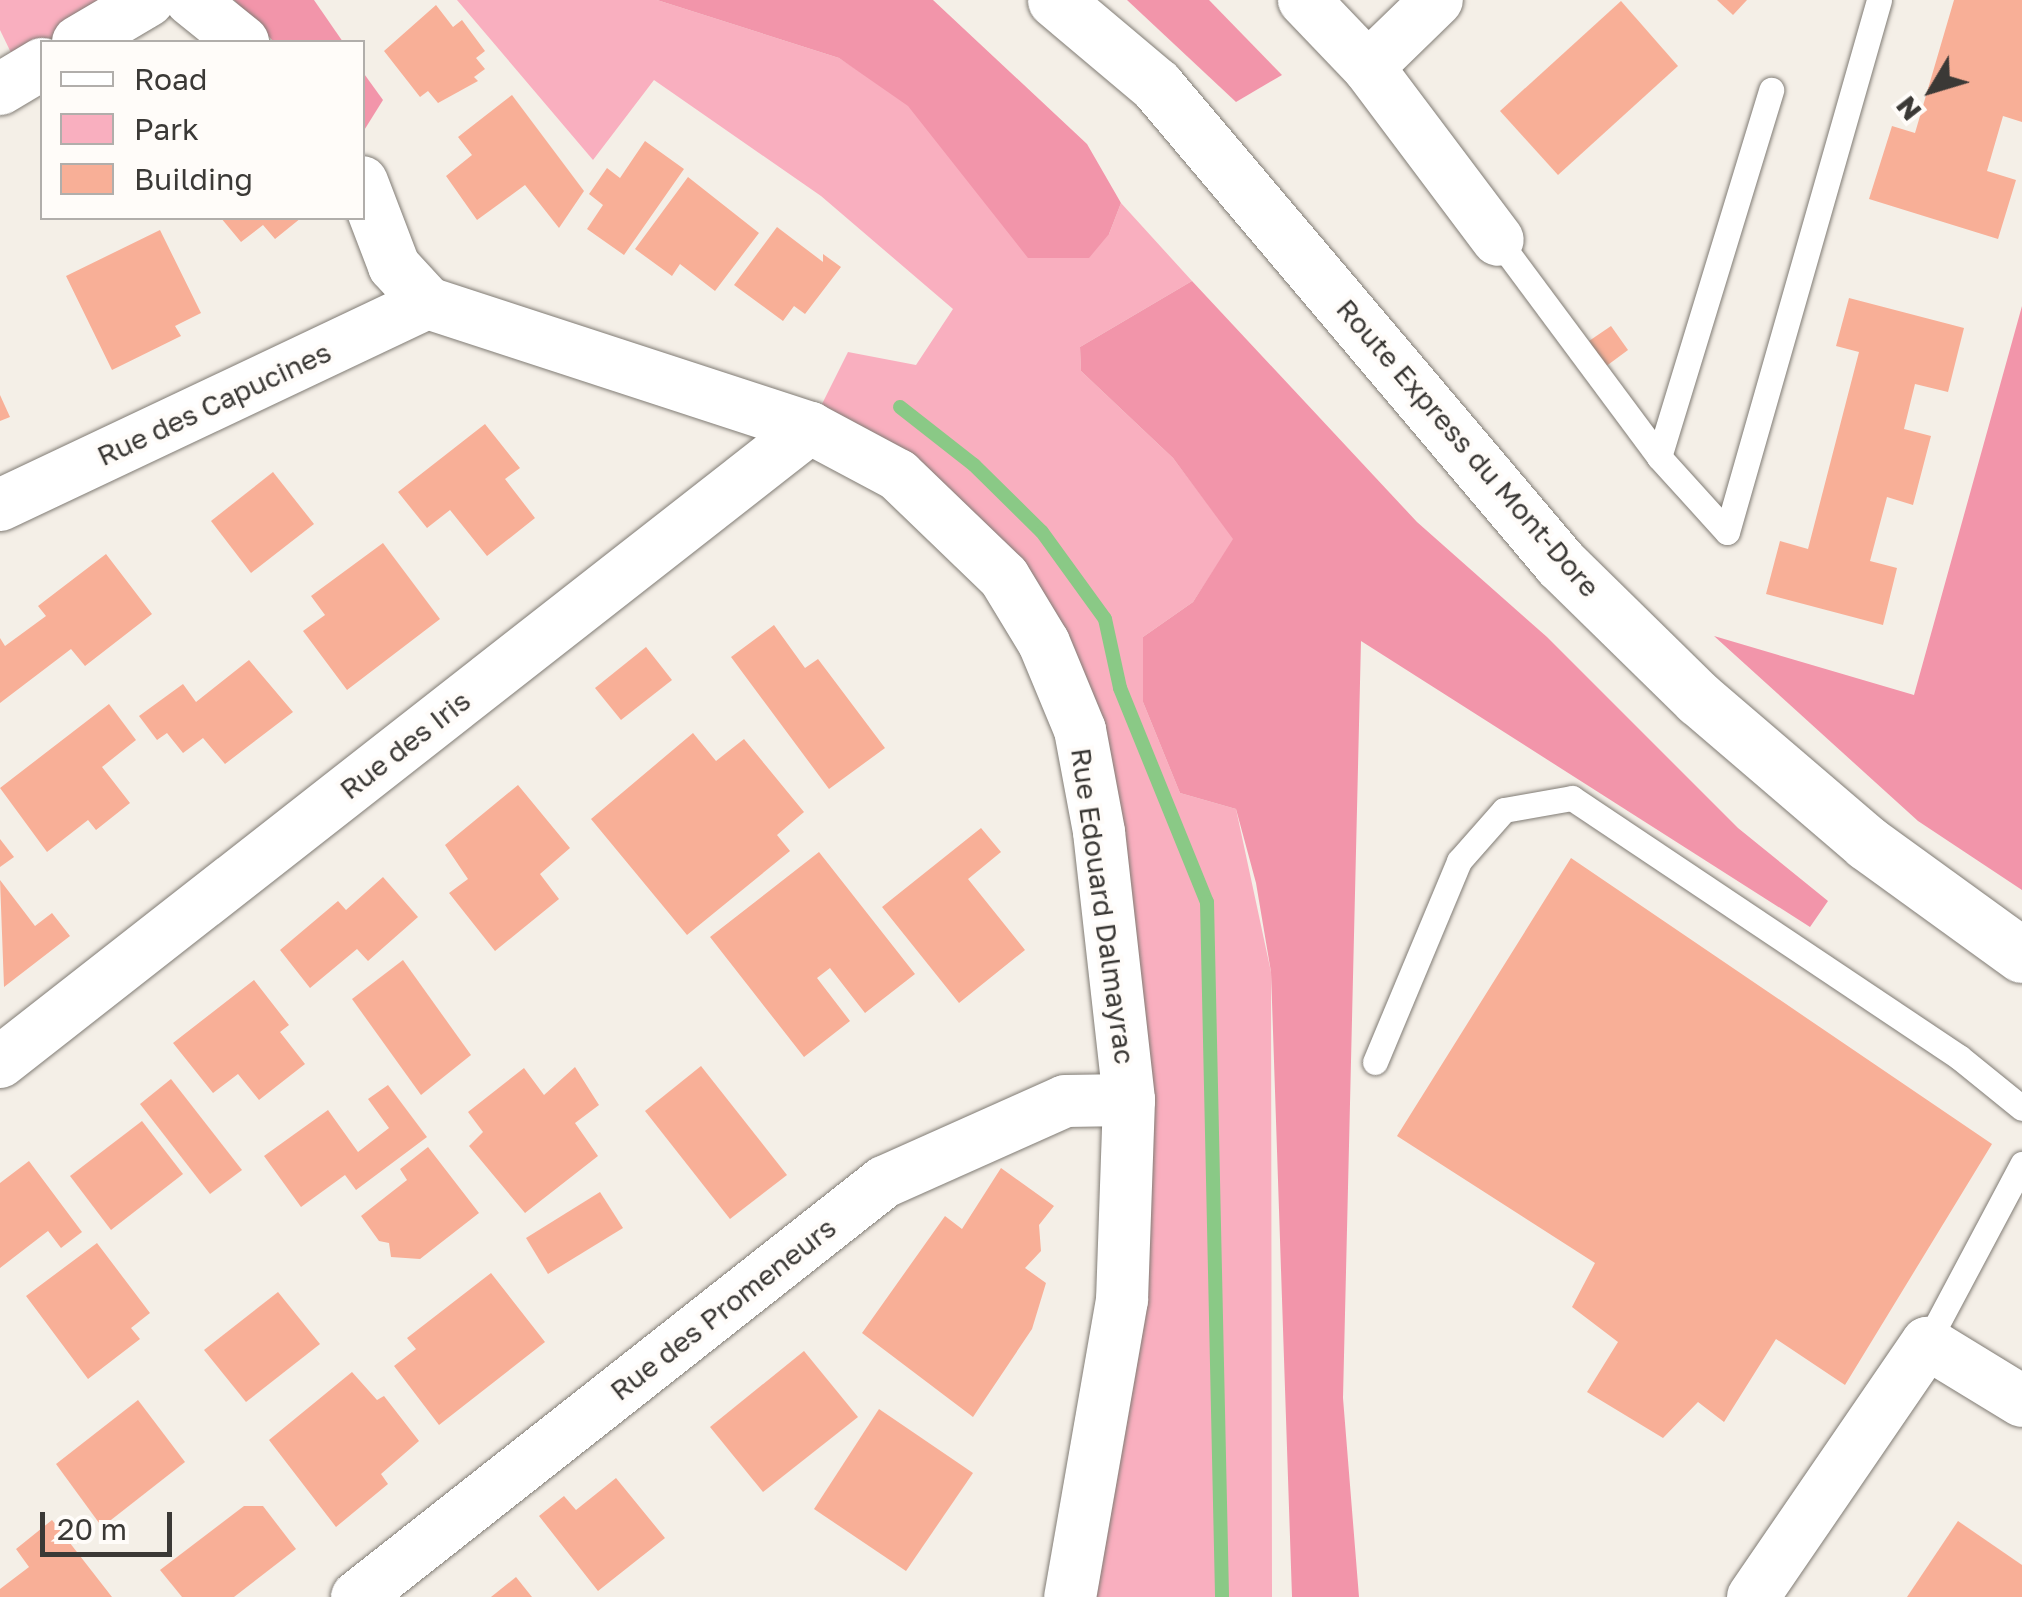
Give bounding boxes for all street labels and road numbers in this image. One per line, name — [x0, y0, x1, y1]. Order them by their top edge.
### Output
street label: Route Express du Mont-Dore — [1329, 292, 1607, 604]
street label: Rue des Capucines — [92, 335, 336, 473]
street label: Rue des Iris — [333, 684, 477, 806]
street label: Rue Edouard Dalmayrac — [1064, 746, 1142, 1066]
street label: Rue des Promeneurs — [604, 1211, 842, 1407]

